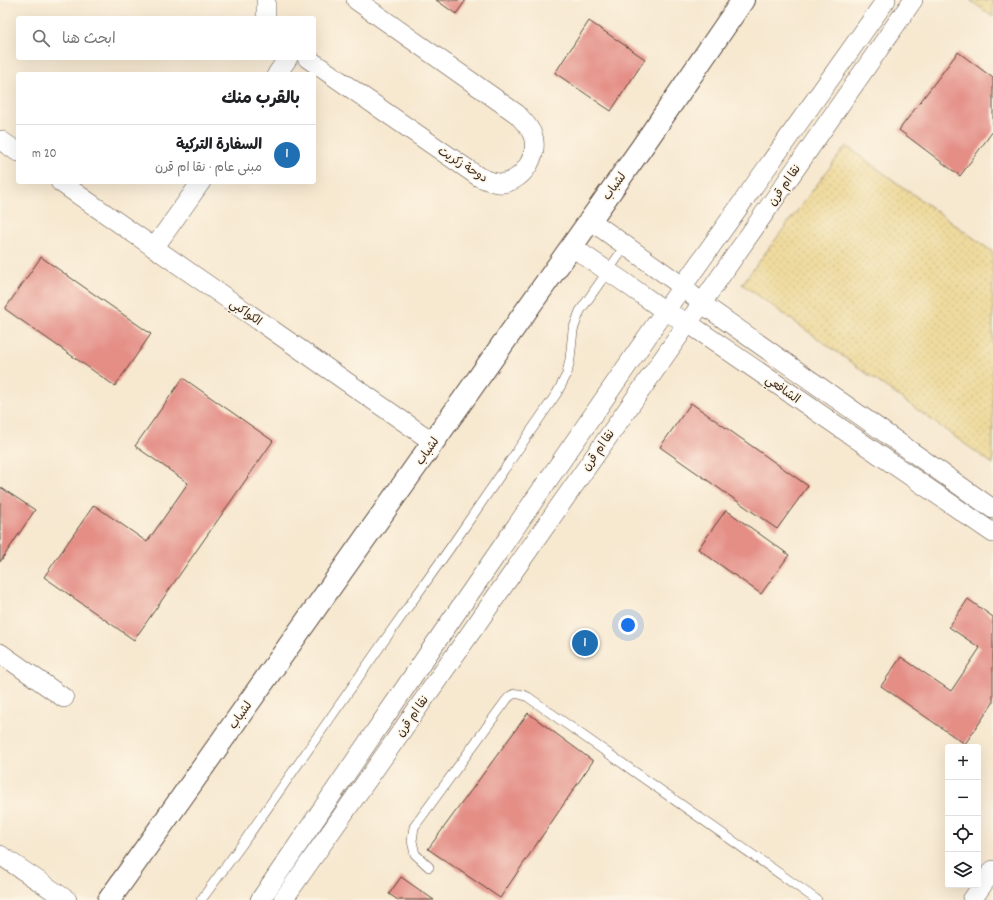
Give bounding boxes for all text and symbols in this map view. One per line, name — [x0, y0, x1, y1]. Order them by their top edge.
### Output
search box — [16, 16, 316, 60]
icon: search — [30, 27, 52, 49]
text: ابحث هنا — [62, 29, 116, 51]
text: بالقرب منك — [222, 88, 300, 112]
text: السفارة التركية — [176, 135, 262, 157]
street label: دوحة زكريت — [434, 143, 491, 187]
text: 20 m — [32, 145, 57, 164]
text: 1 — [286, 145, 288, 164]
text: مبنى عام · نقا ام قرن — [155, 159, 262, 178]
street label: نقا ام قرن — [765, 162, 806, 210]
street label: لشباب — [599, 169, 631, 204]
street label: الكواكبي — [225, 296, 265, 331]
street label: الشافعي — [761, 372, 803, 409]
street label: نقا ام قرن — [579, 427, 620, 475]
street label: لشباب — [412, 434, 444, 469]
your location — [618, 615, 638, 635]
pin: 1 — [572, 628, 598, 658]
street label: نقا ام قرن — [393, 693, 434, 741]
street label: لشباب — [225, 698, 257, 733]
map controls — [945, 744, 981, 888]
button: + — [945, 744, 981, 780]
button: − — [945, 780, 981, 816]
button: locate — [945, 816, 981, 852]
button: layers — [945, 852, 981, 888]

